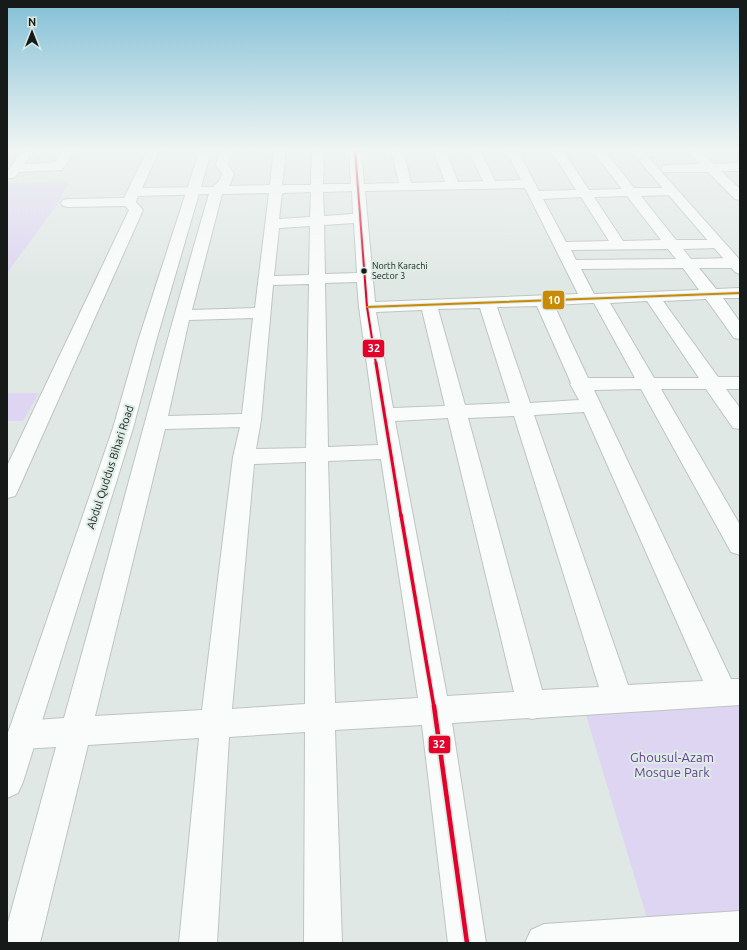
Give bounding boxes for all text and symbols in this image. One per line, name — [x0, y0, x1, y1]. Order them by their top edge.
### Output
north arrow — [12, 12, 52, 52]
text: N — [28, 16, 36, 28]
place label: North Karachi Sector 3 — [372, 261, 427, 281]
marker: North Karachi Sector 3 — [359, 266, 369, 276]
line badge: 10 — [542, 290, 565, 310]
text: 10 — [548, 294, 560, 306]
line badge: 32 — [362, 339, 385, 358]
text: 32 — [368, 342, 380, 354]
street label: Abdul Quddus Bihari Road — [84, 404, 136, 530]
line badge: 32 — [428, 735, 451, 754]
text: 32 — [433, 738, 445, 750]
park label: Ghousul-Azam Mosque Park — [630, 750, 714, 779]

